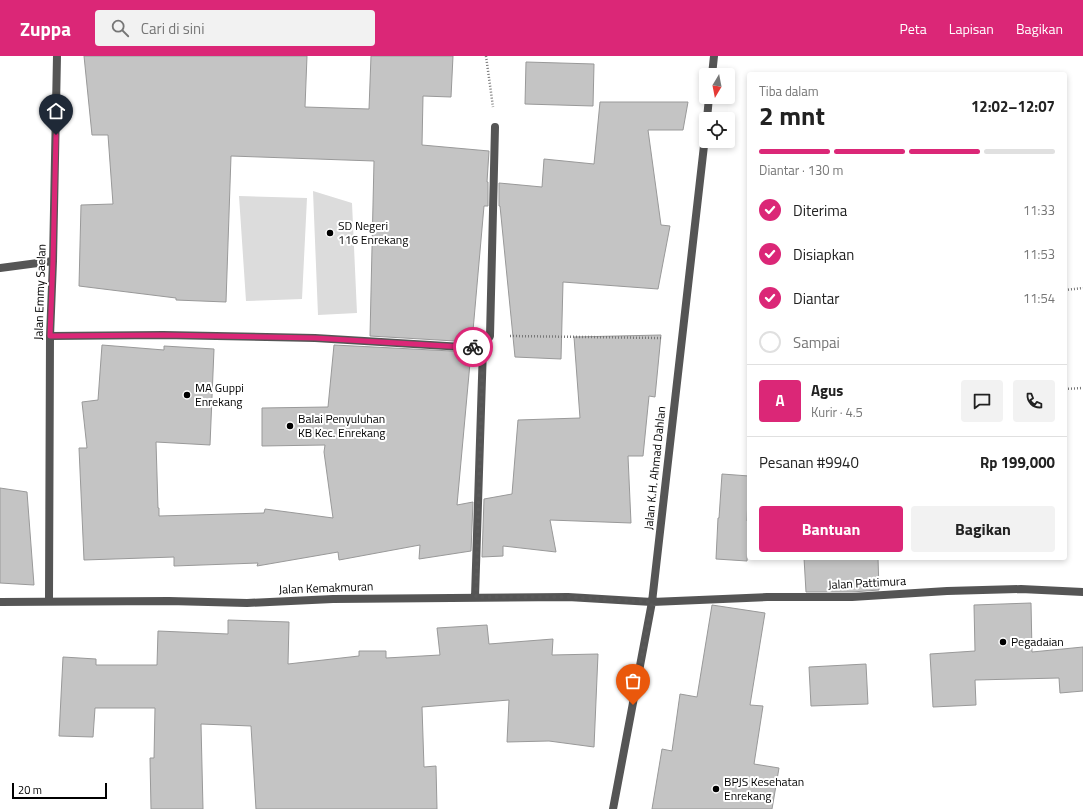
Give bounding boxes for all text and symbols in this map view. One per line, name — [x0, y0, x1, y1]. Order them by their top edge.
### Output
search box — [95, 10, 375, 46]
text: Zuppa — [20, 14, 71, 43]
icon: search — [109, 17, 131, 39]
text: Cari di sini — [141, 17, 204, 40]
text: Peta — [899, 18, 927, 39]
text: Lapisan — [949, 18, 994, 39]
text: Bagikan — [1016, 18, 1063, 39]
north arrow — [699, 68, 735, 104]
map controls — [699, 68, 735, 148]
text: Tiba dalam — [759, 81, 819, 101]
pin — [39, 94, 73, 135]
text: 12:02–12:07 — [971, 95, 1055, 118]
text: 2 mnt — [759, 96, 825, 135]
icon: home — [45, 100, 67, 122]
button: locate — [699, 112, 735, 148]
text: Diantar · 130 m — [759, 160, 843, 180]
icon: check — [759, 199, 781, 221]
text: Diterima — [793, 199, 847, 222]
text: 11:33 — [1023, 200, 1055, 220]
place label: SD Negeri 116 Enrekang — [338, 216, 408, 249]
marker: SD Negeri 116 Enrekang — [325, 228, 335, 238]
icon: check — [759, 243, 781, 265]
text: Disiapkan — [793, 243, 854, 266]
street label: Jalan Emmy Saelan — [28, 244, 51, 340]
text: 11:53 — [1023, 244, 1055, 264]
icon: check — [759, 287, 781, 309]
text: Diantar — [793, 287, 839, 310]
text: 11:54 — [1023, 288, 1055, 308]
courier — [453, 327, 493, 367]
text: Sampai — [793, 331, 840, 354]
icon: bike — [462, 336, 484, 358]
place label: MA Guppi Enrekang — [195, 378, 244, 411]
text: Agus — [811, 379, 843, 402]
button: chat — [961, 380, 1003, 422]
button: phone — [1013, 380, 1055, 422]
text: A — [775, 389, 785, 412]
marker: MA Guppi Enrekang — [182, 390, 192, 400]
text: Kurir · 4.5 — [811, 402, 863, 422]
street label: Jalan K.H. Ahmad Dahlan — [639, 405, 670, 531]
place label: Balai Penyuluhan KB Kec. Enrekang — [298, 409, 386, 442]
marker: Balai Penyuluhan KB Kec. Enrekang — [285, 421, 295, 431]
text: Pesanan #9940 — [759, 451, 859, 474]
text: Rp 199,000 — [980, 451, 1055, 474]
button: Bantuan — [759, 506, 903, 552]
button: Bagikan — [911, 506, 1055, 552]
street label: Jalan Pattimura — [828, 571, 906, 594]
street label: Jalan Kemakmuran — [278, 576, 374, 599]
place label: Pegadaian — [1011, 632, 1064, 651]
marker: Pegadaian — [998, 637, 1008, 647]
pin — [616, 664, 650, 705]
icon: bag — [622, 670, 644, 692]
place label: BPJS Kesehatan Enrekang — [724, 772, 804, 805]
scale bar — [12, 781, 107, 800]
text: 20 m — [18, 782, 42, 798]
marker: BPJS Kesehatan Enrekang — [711, 784, 721, 794]

